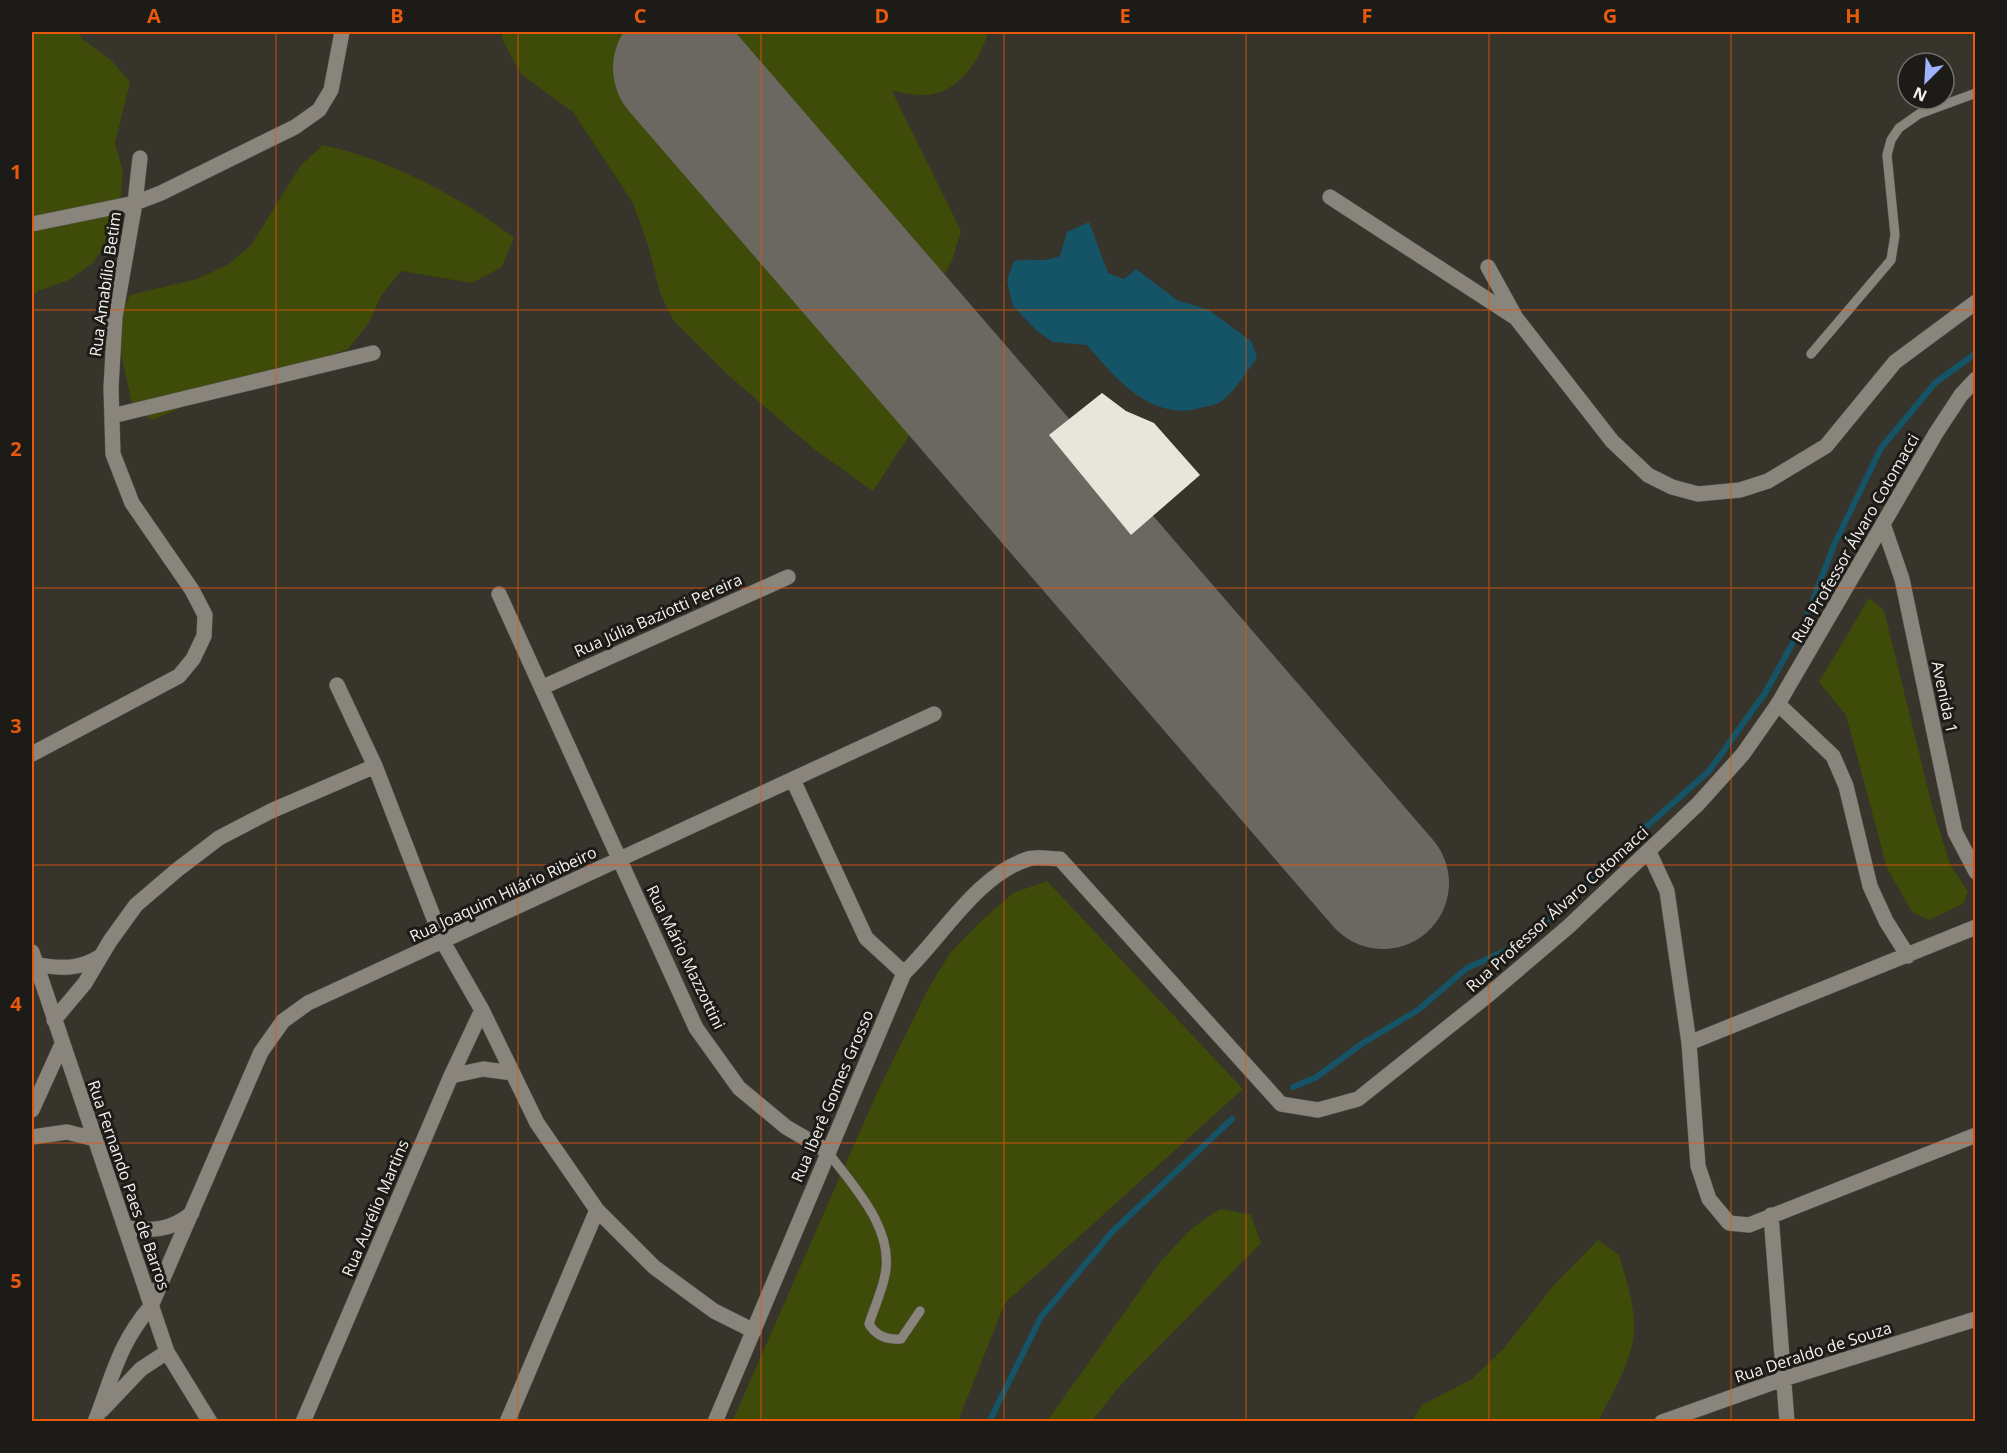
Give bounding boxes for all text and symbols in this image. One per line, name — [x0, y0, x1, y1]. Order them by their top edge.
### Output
text: A — [147, 2, 161, 29]
text: B — [390, 2, 404, 29]
text: C — [634, 2, 647, 29]
text: D — [875, 2, 889, 29]
text: E — [1119, 2, 1131, 29]
text: F — [1362, 2, 1372, 29]
text: G — [1603, 2, 1617, 29]
text: H — [1845, 2, 1861, 29]
north arrow — [1896, 51, 1956, 111]
text: N — [1909, 82, 1930, 107]
text: 1 — [10, 158, 22, 185]
street label: Rua Amabílio Betim — [84, 210, 126, 358]
street label: Rua Professor Álvaro Cotomacci — [1786, 429, 1924, 647]
text: 2 — [10, 435, 22, 462]
street label: Rua Júlia Baziotti Pereira — [571, 568, 745, 662]
street label: Avenida 1 — [1927, 659, 1963, 735]
text: 3 — [10, 712, 22, 739]
street label: Rua Professor Álvaro Cotomacci — [1461, 821, 1653, 997]
street label: Rua Joaquim Hilário Ribeiro — [406, 841, 600, 947]
street label: Rua Mário Mazzottini — [642, 881, 730, 1033]
text: 4 — [10, 990, 22, 1017]
street label: Rua Iberê Gomes Grosso — [786, 1006, 878, 1186]
street label: Rua Fernando Paes de Barros — [83, 1077, 175, 1293]
street label: Rua Aurélio Martins — [336, 1136, 414, 1280]
text: 5 — [10, 1267, 22, 1294]
street label: Rua Deraldo de Souza — [1732, 1316, 1894, 1388]

